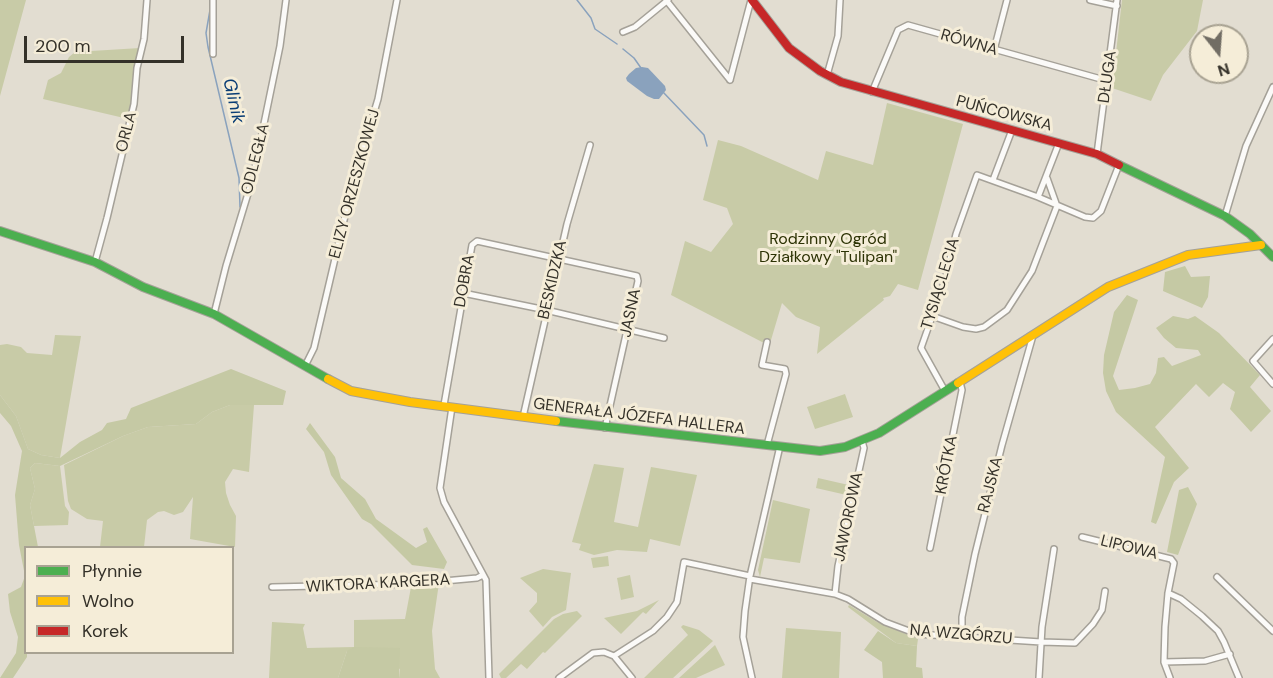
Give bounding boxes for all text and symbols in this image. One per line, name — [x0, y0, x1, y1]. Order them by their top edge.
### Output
scale bar — [27, 24, 188, 62]
north arrow — [1189, 24, 1249, 84]
street label: RÓWNA — [938, 26, 1000, 60]
text: 200 m — [35, 34, 91, 58]
street label: DŁUGA — [1095, 50, 1121, 104]
text: N — [1215, 58, 1232, 82]
water label: Glinik — [217, 76, 249, 126]
street label: PUŃCOWSKA — [954, 92, 1054, 136]
street label: ELIZY ORZESZKOWEJ — [326, 107, 384, 261]
street label: ORLA — [113, 110, 141, 154]
street label: ODLEGŁA — [238, 122, 274, 196]
park label: Rodzinny Ogród Działkowy "Tulipan" — [759, 230, 897, 268]
street label: TYSIĄCLECIA — [918, 236, 964, 332]
street label: BESKIDZKA — [535, 239, 571, 321]
street label: DOBRA — [451, 253, 479, 309]
street label: JASNA — [617, 287, 645, 339]
street label: GENERAŁA JÓZEFA HALLERA — [532, 394, 746, 440]
street label: KRÓTKA — [932, 434, 962, 496]
street label: RAJSKA — [975, 455, 1007, 515]
street label: JAWOROWA — [830, 471, 868, 563]
street label: LIPOWA — [1098, 532, 1160, 564]
legend — [24, 546, 234, 654]
text: Płynnie — [82, 559, 142, 583]
street label: WIKTORA KARGERA — [305, 571, 451, 597]
text: Wolno — [82, 589, 134, 613]
text: Korek — [82, 619, 128, 643]
street label: NA WZGÓRZU — [909, 621, 1013, 649]

